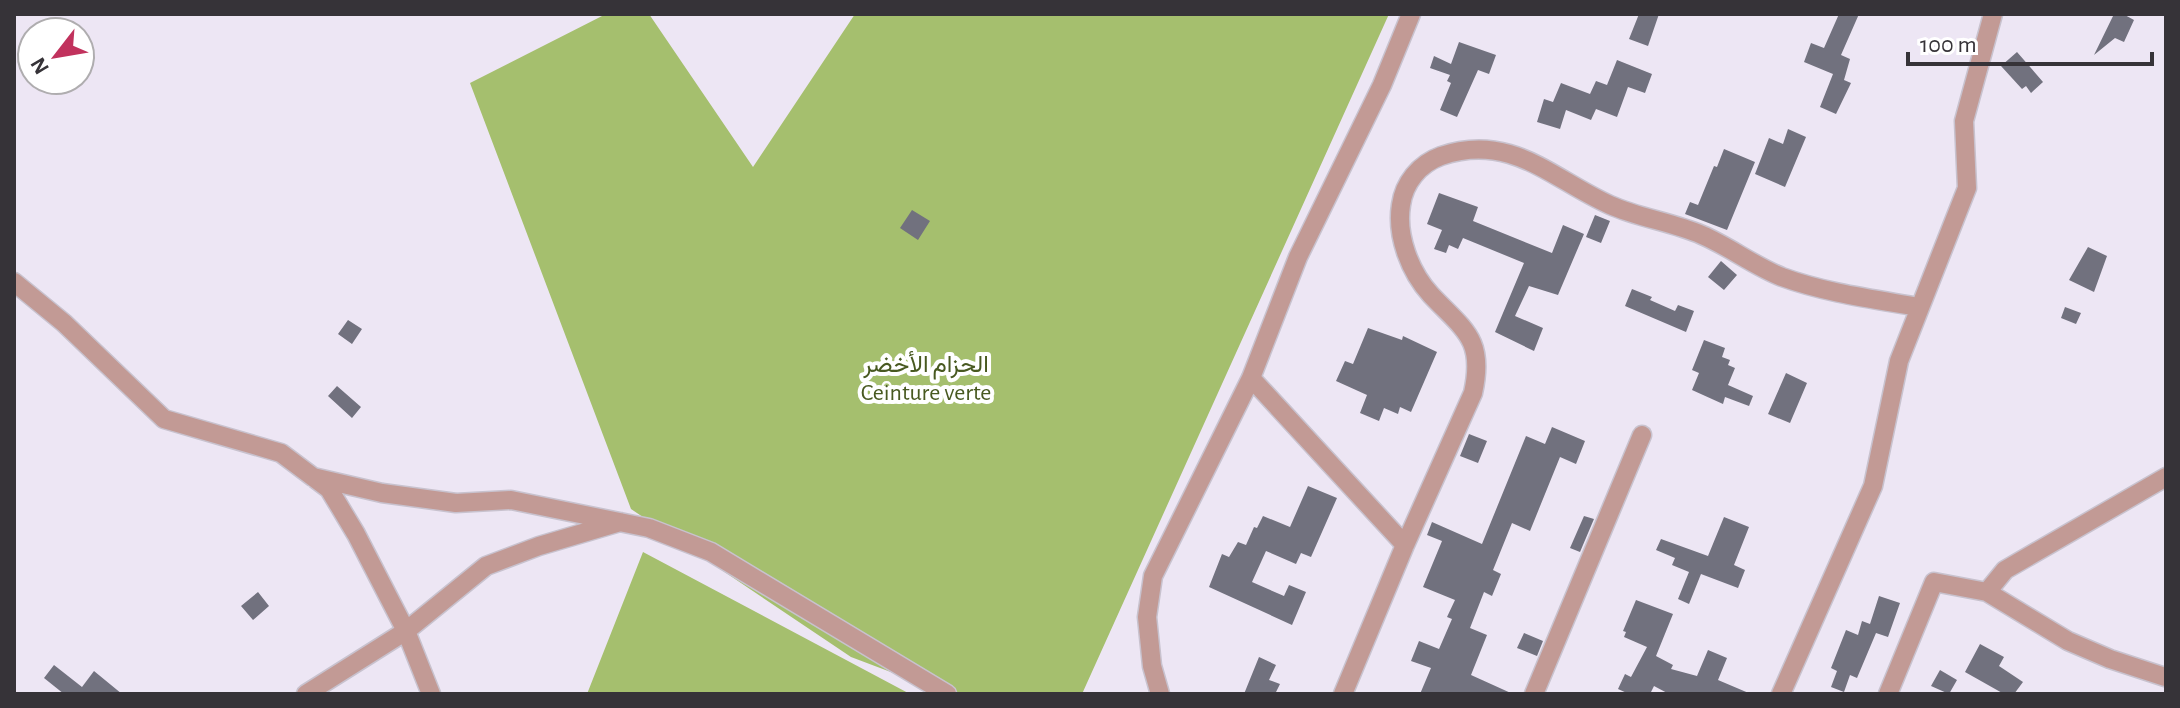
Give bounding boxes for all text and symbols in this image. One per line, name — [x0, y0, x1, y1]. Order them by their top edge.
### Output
north arrow — [16, 16, 96, 96]
scale bar — [1908, 16, 2152, 66]
text: 100 m — [1920, 33, 1977, 57]
text: N — [26, 54, 53, 78]
park label: الحزام الأخضر Ceinture verte — [861, 350, 991, 405]

